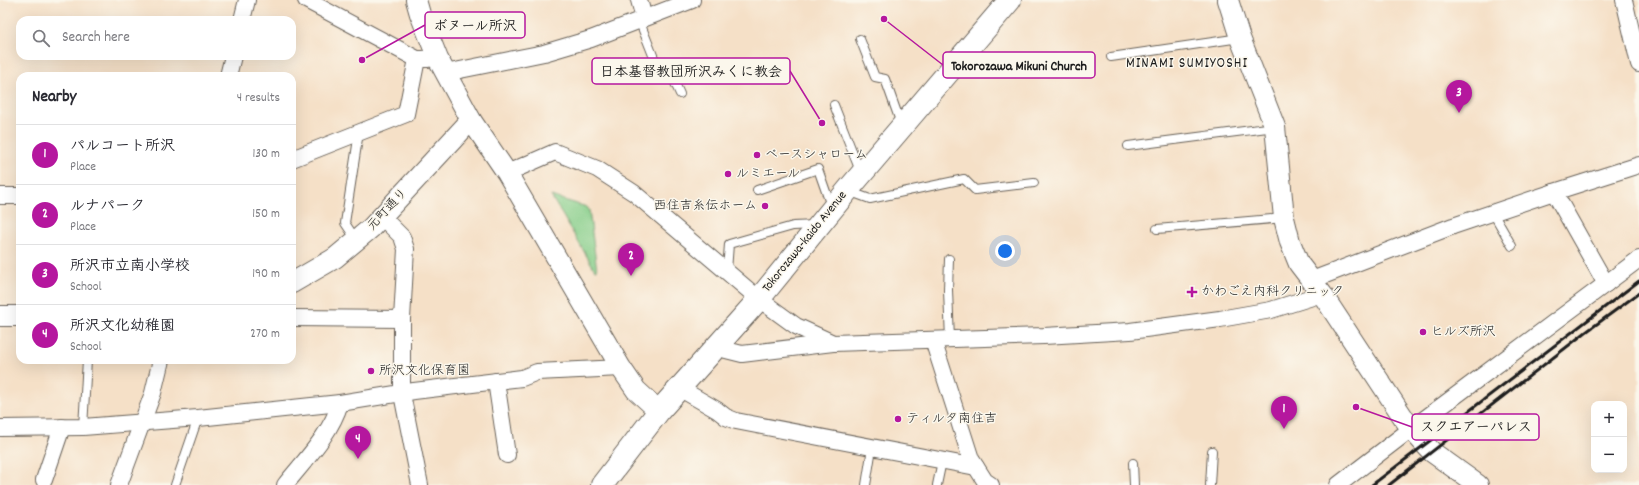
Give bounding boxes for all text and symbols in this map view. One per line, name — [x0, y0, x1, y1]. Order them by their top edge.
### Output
callout: ボヌール所沢 — [425, 12, 525, 38]
search box — [16, 16, 296, 60]
text: ボヌール所沢 — [433, 17, 517, 37]
icon: search — [30, 27, 52, 49]
text: Search here — [62, 27, 130, 49]
callout: Tokorozawa Mikuni Church — [943, 52, 1095, 78]
district label: MINAMI SUMIYOSHI — [1126, 53, 1248, 75]
text: Tokorozawa Mikuni Church — [951, 57, 1088, 77]
callout: 日本基督教団所沢みくに教会 — [592, 58, 790, 84]
text: 日本基督教団所沢みくに教会 — [600, 63, 782, 83]
pin: 3 — [1446, 80, 1472, 113]
text: Nearby — [32, 86, 76, 110]
text: 4 results — [237, 89, 280, 108]
text: パルコート所沢 — [70, 136, 175, 158]
text: 1 — [44, 145, 46, 164]
text: 130 m — [252, 145, 280, 164]
place label: ベースシャローム — [765, 146, 868, 165]
marker: ベースシャローム — [752, 150, 762, 160]
text: Place — [70, 158, 96, 177]
place label: ルミエール — [736, 165, 800, 184]
marker: ルミエール — [723, 169, 733, 179]
street label: 元町通り — [363, 185, 413, 235]
street label: Tokorozawa-kaido Avenue — [758, 187, 852, 297]
text: ルナパーク — [70, 196, 145, 218]
place label: 西住吉糸伝ホーム — [654, 197, 757, 216]
marker: 西住吉糸伝ホーム — [760, 201, 770, 211]
text: 2 — [42, 205, 48, 224]
text: 150 m — [252, 205, 280, 224]
text: Place — [70, 218, 96, 237]
your location — [995, 241, 1015, 261]
pin: 2 — [618, 243, 644, 276]
text: 所沢市立南小学校 — [70, 256, 190, 278]
text: 3 — [42, 265, 48, 284]
text: 190 m — [252, 265, 280, 284]
text: School — [70, 278, 102, 297]
place label: かわごえ内科クリニック — [1201, 283, 1344, 302]
marker: かわごえ内科クリニック — [1186, 286, 1198, 298]
text: 所沢文化幼稚園 — [70, 316, 175, 338]
place label: ヒルズ所沢 — [1431, 323, 1496, 342]
text: 4 — [42, 325, 48, 344]
text: 270 m — [250, 325, 280, 344]
marker: ヒルズ所沢 — [1418, 327, 1428, 337]
text: School — [70, 338, 102, 357]
place label: 所沢文化保育園 — [379, 362, 470, 381]
marker: 所沢文化保育園 — [366, 366, 376, 376]
pin: 1 — [1271, 396, 1297, 429]
map controls — [1591, 401, 1627, 473]
button: + — [1591, 401, 1627, 437]
place label: ティルタ南住吉 — [906, 410, 997, 429]
marker: ティルタ南住吉 — [893, 414, 903, 424]
callout: スクエアーパレス — [1412, 414, 1539, 440]
text: スクエアーパレス — [1420, 418, 1532, 438]
pin: 4 — [345, 426, 371, 459]
button: − — [1591, 437, 1627, 473]

